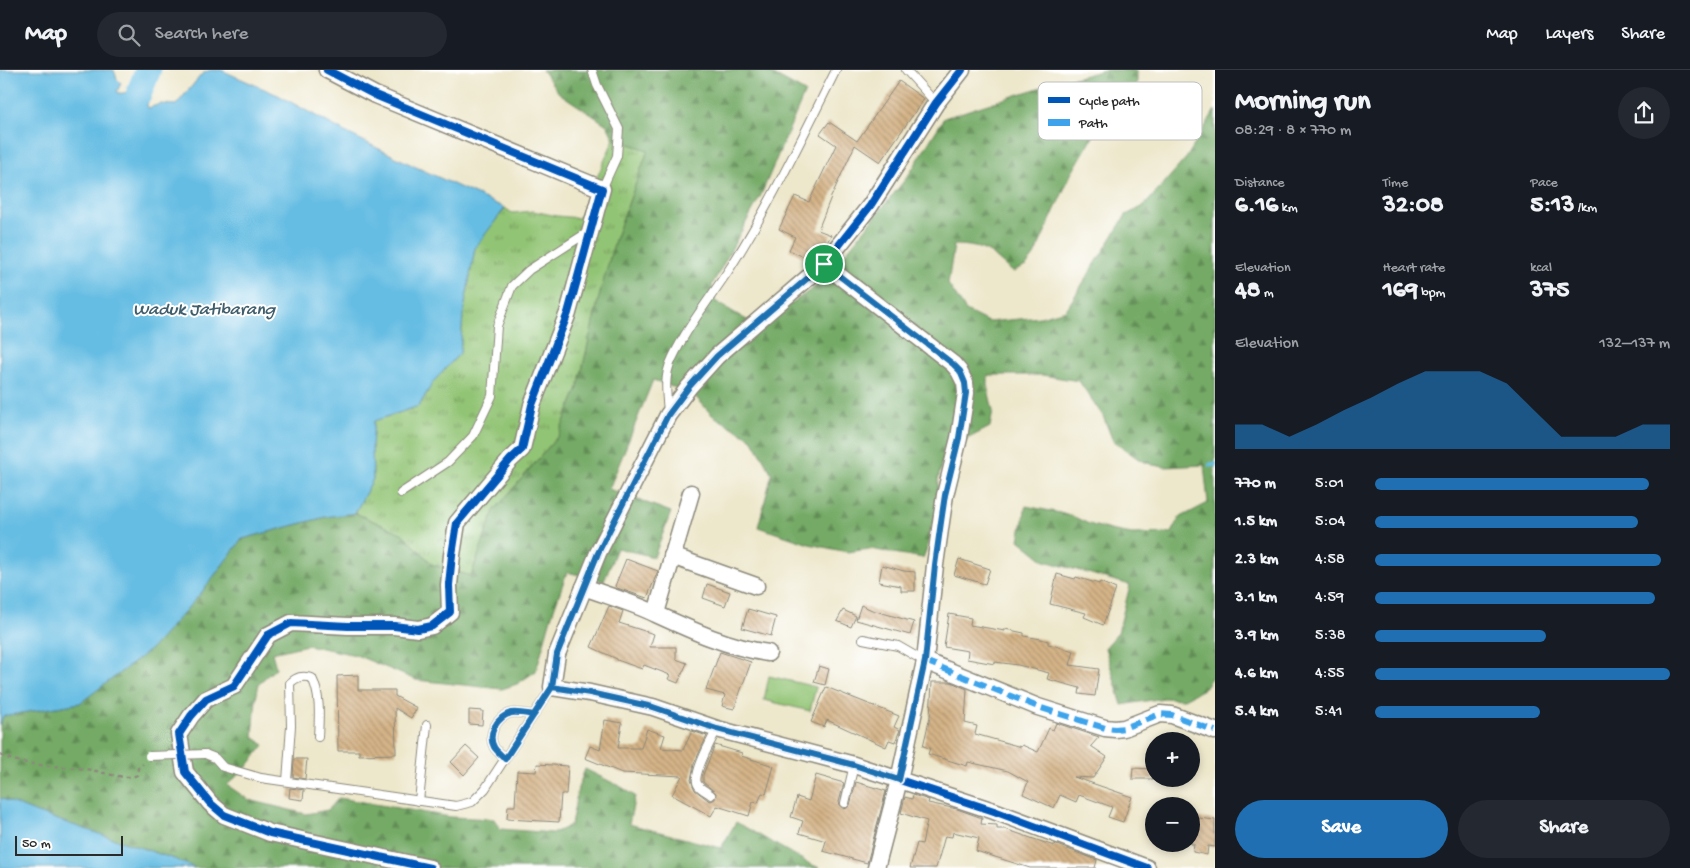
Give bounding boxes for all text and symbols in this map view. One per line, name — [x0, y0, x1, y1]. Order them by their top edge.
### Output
search box — [97, 12, 447, 57]
text: Map — [25, 20, 67, 49]
icon: search — [115, 21, 143, 49]
text: Search here — [155, 23, 248, 46]
text: Map — [1486, 24, 1518, 45]
text: Layers — [1546, 24, 1593, 45]
text: Share — [1621, 24, 1665, 45]
legend — [1038, 82, 1202, 140]
text: Morning run — [1235, 86, 1370, 119]
button: share — [1618, 87, 1670, 139]
text: Cycle path — [1079, 94, 1140, 111]
text: Path — [1078, 116, 1108, 133]
text: 08:29 · 8 × 770 m — [1235, 122, 1351, 141]
text: Distance — [1235, 175, 1284, 192]
text: Time — [1383, 175, 1408, 192]
text: Pace — [1530, 175, 1558, 192]
text: 6.16 — [1235, 192, 1278, 221]
text: 32:08 — [1383, 192, 1444, 221]
text: 5:13 — [1530, 192, 1574, 221]
text: km — [1278, 200, 1298, 217]
text: /km — [1574, 200, 1597, 217]
pin — [803, 243, 845, 285]
icon: arrive — [810, 250, 838, 278]
text: Elevation — [1235, 260, 1291, 277]
text: Heart rate — [1383, 260, 1445, 277]
text: kcal — [1530, 260, 1552, 277]
text: 48 — [1235, 277, 1261, 306]
text: 169 — [1383, 277, 1418, 306]
text: 375 — [1530, 277, 1569, 306]
text: m — [1261, 285, 1274, 302]
text: bpm — [1418, 285, 1446, 302]
water label: Waduk Jatibarang — [133, 300, 277, 321]
text: Elevation — [1235, 335, 1299, 354]
text: 132–137 m — [1599, 335, 1670, 354]
text: 770 m — [1235, 475, 1276, 494]
text: 5:01 — [1315, 475, 1344, 494]
text: 1.5 km — [1235, 513, 1277, 532]
text: 5:04 — [1315, 513, 1345, 532]
text: 2.3 km — [1235, 551, 1278, 570]
text: 4:58 — [1315, 551, 1345, 570]
text: 3.1 km — [1235, 589, 1277, 608]
text: 4:59 — [1315, 589, 1344, 608]
text: 3.9 km — [1235, 627, 1279, 646]
text: 5:38 — [1315, 627, 1346, 646]
text: 4.6 km — [1235, 665, 1278, 684]
text: 4:55 — [1315, 665, 1344, 684]
text: 5.4 km — [1235, 703, 1278, 722]
text: 5:41 — [1315, 703, 1342, 722]
map controls — [1145, 732, 1200, 852]
button: + — [1145, 732, 1200, 787]
button: − — [1145, 797, 1200, 852]
button: Save — [1235, 800, 1448, 858]
button: Share — [1458, 800, 1670, 858]
scale bar — [15, 833, 122, 856]
text: 50 m — [22, 836, 51, 853]

